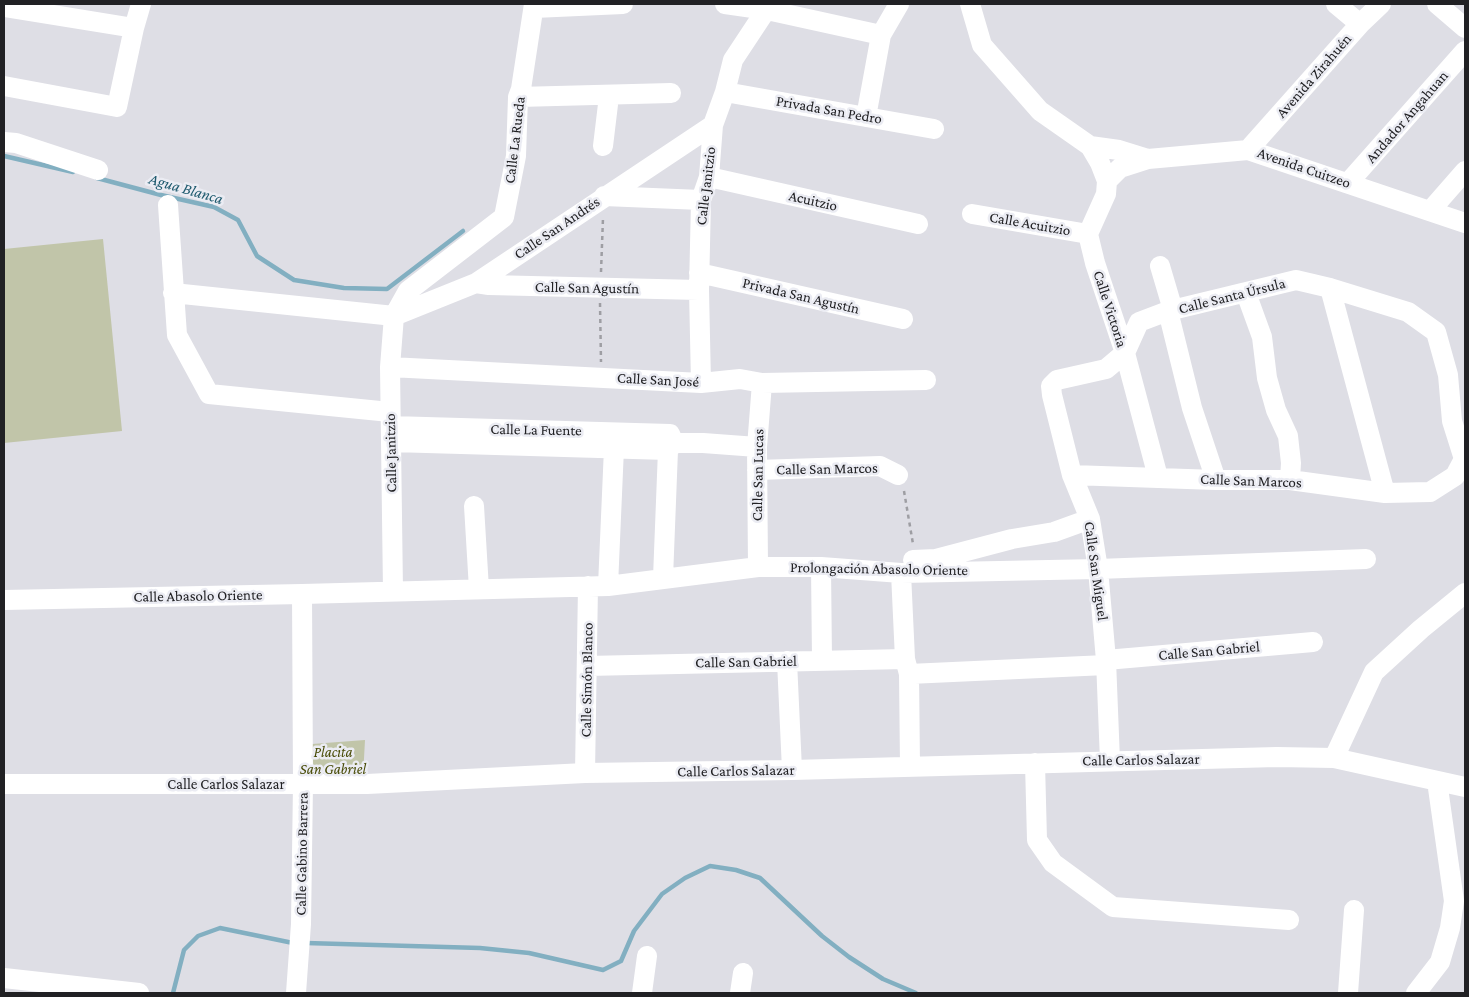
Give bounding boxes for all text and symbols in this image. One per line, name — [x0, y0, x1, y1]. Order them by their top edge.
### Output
street label: Avenida Zirahuén — [1273, 30, 1355, 122]
street label: Andador Angahuan — [1362, 67, 1452, 167]
street label: Privada San Pedro — [775, 92, 883, 128]
street label: Calle La Rueda — [501, 95, 529, 185]
street label: Avenida Cuitzeo — [1255, 144, 1353, 192]
street label: Calle Janitzio — [692, 146, 720, 226]
water label: Agua Blanca — [147, 169, 225, 209]
street label: Acuitzio — [787, 187, 839, 215]
street label: Calle San Andrés — [511, 193, 603, 263]
street label: Calle Acuitzio — [988, 208, 1072, 240]
street label: Calle Victoria — [1089, 268, 1131, 350]
street label: Privada San Agustín — [741, 274, 861, 318]
street label: Calle Santa Úrsula — [1177, 274, 1287, 318]
street label: Calle San Agustín — [535, 278, 639, 298]
street label: Calle San José — [616, 369, 700, 391]
street label: Calle Janitzio — [381, 413, 401, 493]
street label: Calle La Fuente — [490, 420, 582, 440]
street label: Calle San Lucas — [748, 429, 768, 521]
street label: Calle San Marcos — [776, 459, 878, 479]
street label: Calle San Marcos — [1200, 470, 1302, 492]
street label: Calle San Miguel — [1080, 520, 1112, 622]
street label: Prolongación Abasolo Oriente — [790, 558, 968, 580]
street label: Calle Abasolo Oriente — [133, 586, 263, 606]
street label: Calle Simón Blanco — [577, 622, 597, 738]
street label: Calle San Gabriel — [1158, 638, 1260, 664]
street label: Calle San Gabriel — [695, 652, 797, 672]
park label: Placita San Gabriel — [300, 743, 366, 778]
street label: Calle Carlos Salazar — [1082, 750, 1200, 770]
street label: Calle Carlos Salazar — [677, 761, 795, 781]
street label: Calle Carlos Salazar — [167, 775, 285, 793]
street label: Calle Gabino Barrera — [292, 792, 312, 916]

